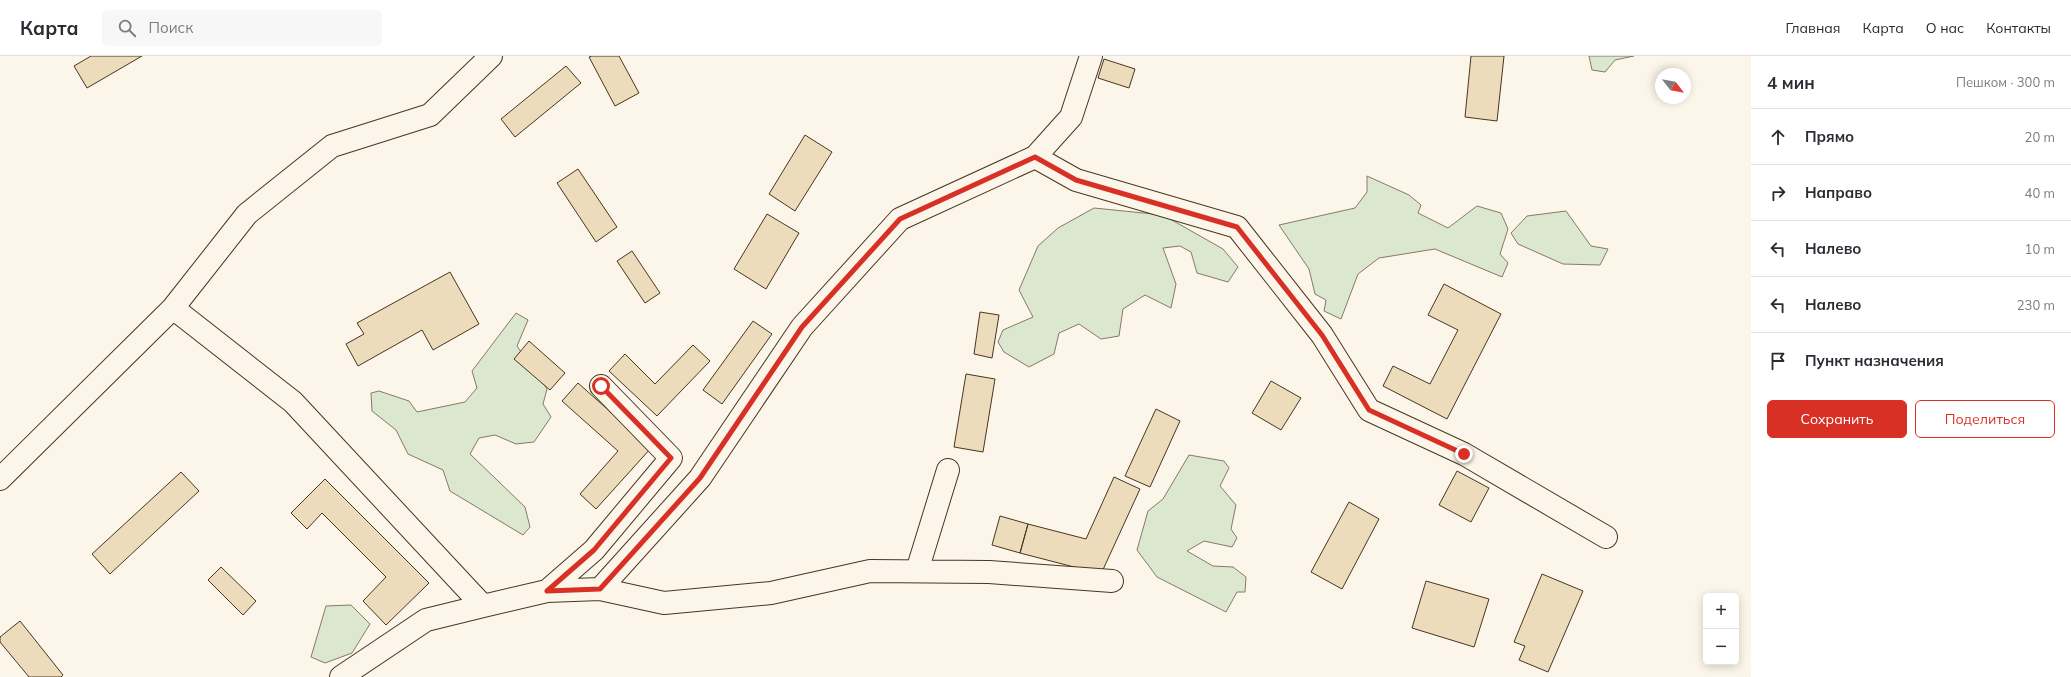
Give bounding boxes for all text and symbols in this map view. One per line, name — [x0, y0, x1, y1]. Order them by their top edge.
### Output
search box — [102, 10, 382, 46]
text: Карта — [20, 16, 78, 40]
icon: search — [116, 17, 138, 39]
text: Поиск — [148, 18, 193, 37]
text: Главная — [1786, 19, 1841, 37]
text: Карта — [1863, 19, 1904, 37]
text: О нас — [1926, 19, 1964, 37]
text: Контакты — [1986, 19, 2051, 37]
north arrow — [1655, 68, 1691, 104]
text: 4 мин — [1767, 72, 1815, 93]
text: Пешком · 300 m — [1956, 74, 2055, 90]
icon: ahead — [1767, 126, 1789, 148]
text: Прямо — [1805, 127, 1854, 146]
text: 20 m — [2025, 129, 2055, 145]
icon: right — [1767, 182, 1789, 204]
text: Направо — [1805, 183, 1872, 202]
text: 40 m — [2025, 185, 2055, 201]
icon: left — [1767, 238, 1789, 260]
text: Налево — [1805, 239, 1861, 258]
text: 10 m — [2025, 241, 2055, 257]
icon: left — [1767, 294, 1789, 316]
text: Налево — [1805, 295, 1861, 314]
text: 230 m — [2017, 297, 2055, 313]
icon: arrive — [1767, 350, 1789, 372]
text: Пункт назначения — [1805, 351, 1944, 370]
route start — [592, 377, 610, 395]
button: Сохранить — [1767, 400, 1907, 438]
button: Поделиться — [1915, 400, 2055, 438]
route end — [1455, 445, 1473, 463]
map controls — [1703, 593, 1739, 665]
button: + — [1703, 593, 1739, 629]
button: − — [1703, 629, 1739, 665]

